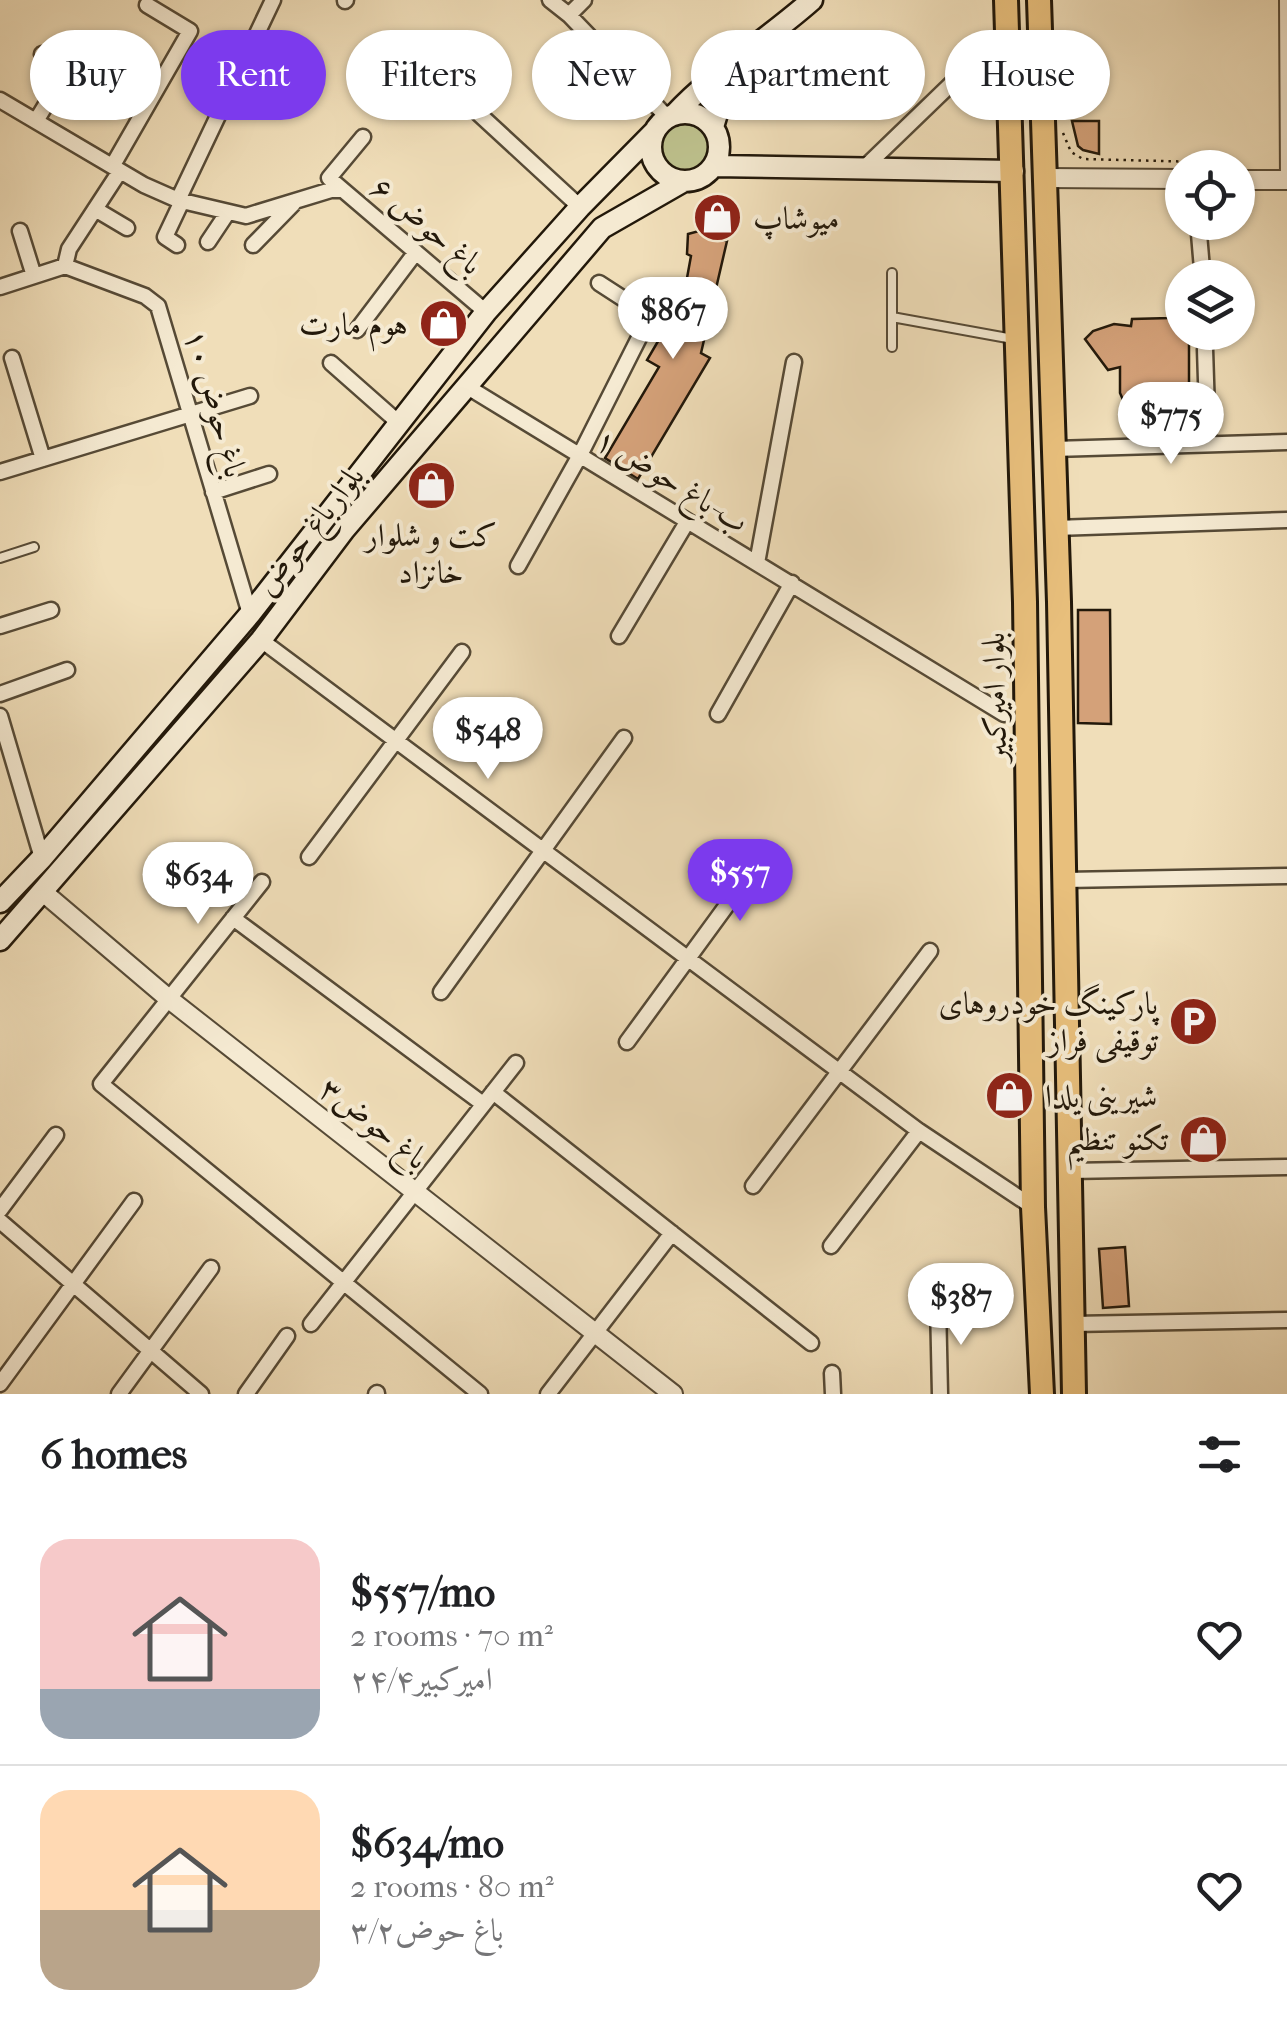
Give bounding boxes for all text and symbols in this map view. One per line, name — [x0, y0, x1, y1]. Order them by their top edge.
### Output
chip: Buy — [30, 30, 161, 120]
chip: Rent — [181, 30, 326, 120]
chip: Filters — [346, 30, 512, 120]
chip: New — [532, 30, 671, 120]
chip: Apartment — [691, 30, 925, 120]
chip: House — [945, 30, 1110, 120]
map controls — [1165, 150, 1255, 350]
button: locate — [1165, 150, 1255, 240]
street label: ۶ باغ حوض — [358, 168, 490, 289]
shop icon: میوشاپ — [692, 192, 744, 244]
place label: میوشاپ — [753, 200, 839, 240]
button: layers — [1165, 260, 1255, 350]
pin: $867 — [614, 277, 732, 362]
text: $867 — [640, 291, 706, 328]
shop icon: هوم مارت — [417, 298, 469, 350]
place label: هوم مارت — [299, 306, 408, 352]
street label: ۱۰ باغ حوض — [169, 325, 254, 484]
pin: $775 — [1112, 382, 1230, 467]
text: $775 — [1140, 396, 1202, 433]
street label: ۱ ب-باغ حوض — [584, 420, 755, 547]
street label: بلوارباغ حوض — [247, 458, 378, 608]
shop icon: کت و شلوار خانزاد — [405, 459, 457, 511]
place label: کت و شلوار خانزاد — [362, 517, 497, 591]
street label: بلوار امیرکبیر — [975, 632, 1014, 765]
pin: $548 — [429, 697, 547, 782]
text: $548 — [455, 711, 521, 748]
pin: $557 — [681, 839, 799, 924]
pin: $634 — [139, 842, 257, 927]
text: $557 — [710, 853, 770, 890]
text: $634 — [165, 856, 231, 893]
place label: پارکینگ خودروهای توقیفی فراز — [939, 983, 1160, 1063]
parking icon: پارکینگ خودروهای توقیفی فراز — [1167, 995, 1219, 1047]
street label: باغ حوض۳ — [307, 1070, 435, 1183]
shop icon: شیرینی یلدا — [984, 1070, 1036, 1122]
place label: شیرینی یلدا — [1045, 1078, 1157, 1117]
shop icon: تکنو تنظیم — [1177, 1113, 1229, 1165]
place label: تکنو تنظیم — [1066, 1121, 1169, 1171]
pin: $387 — [902, 1263, 1020, 1348]
text: $387 — [930, 1277, 992, 1314]
icon: filters — [1192, 1427, 1247, 1482]
text: 6 homes — [40, 1430, 187, 1479]
text: $557/mo — [350, 1568, 495, 1617]
icon: home — [120, 1579, 240, 1699]
icon: heart — [1192, 1612, 1247, 1667]
text: 2 rooms · 70 m² — [350, 1617, 553, 1654]
text: امیرکبیر۲۴/۴ — [350, 1661, 493, 1698]
text: $634/mo — [350, 1819, 504, 1868]
icon: home — [120, 1830, 240, 1950]
icon: heart — [1192, 1863, 1247, 1918]
text: 2 rooms · 80 m² — [350, 1868, 554, 1905]
text: باغ حوض۳/۲ — [350, 1912, 504, 1949]

